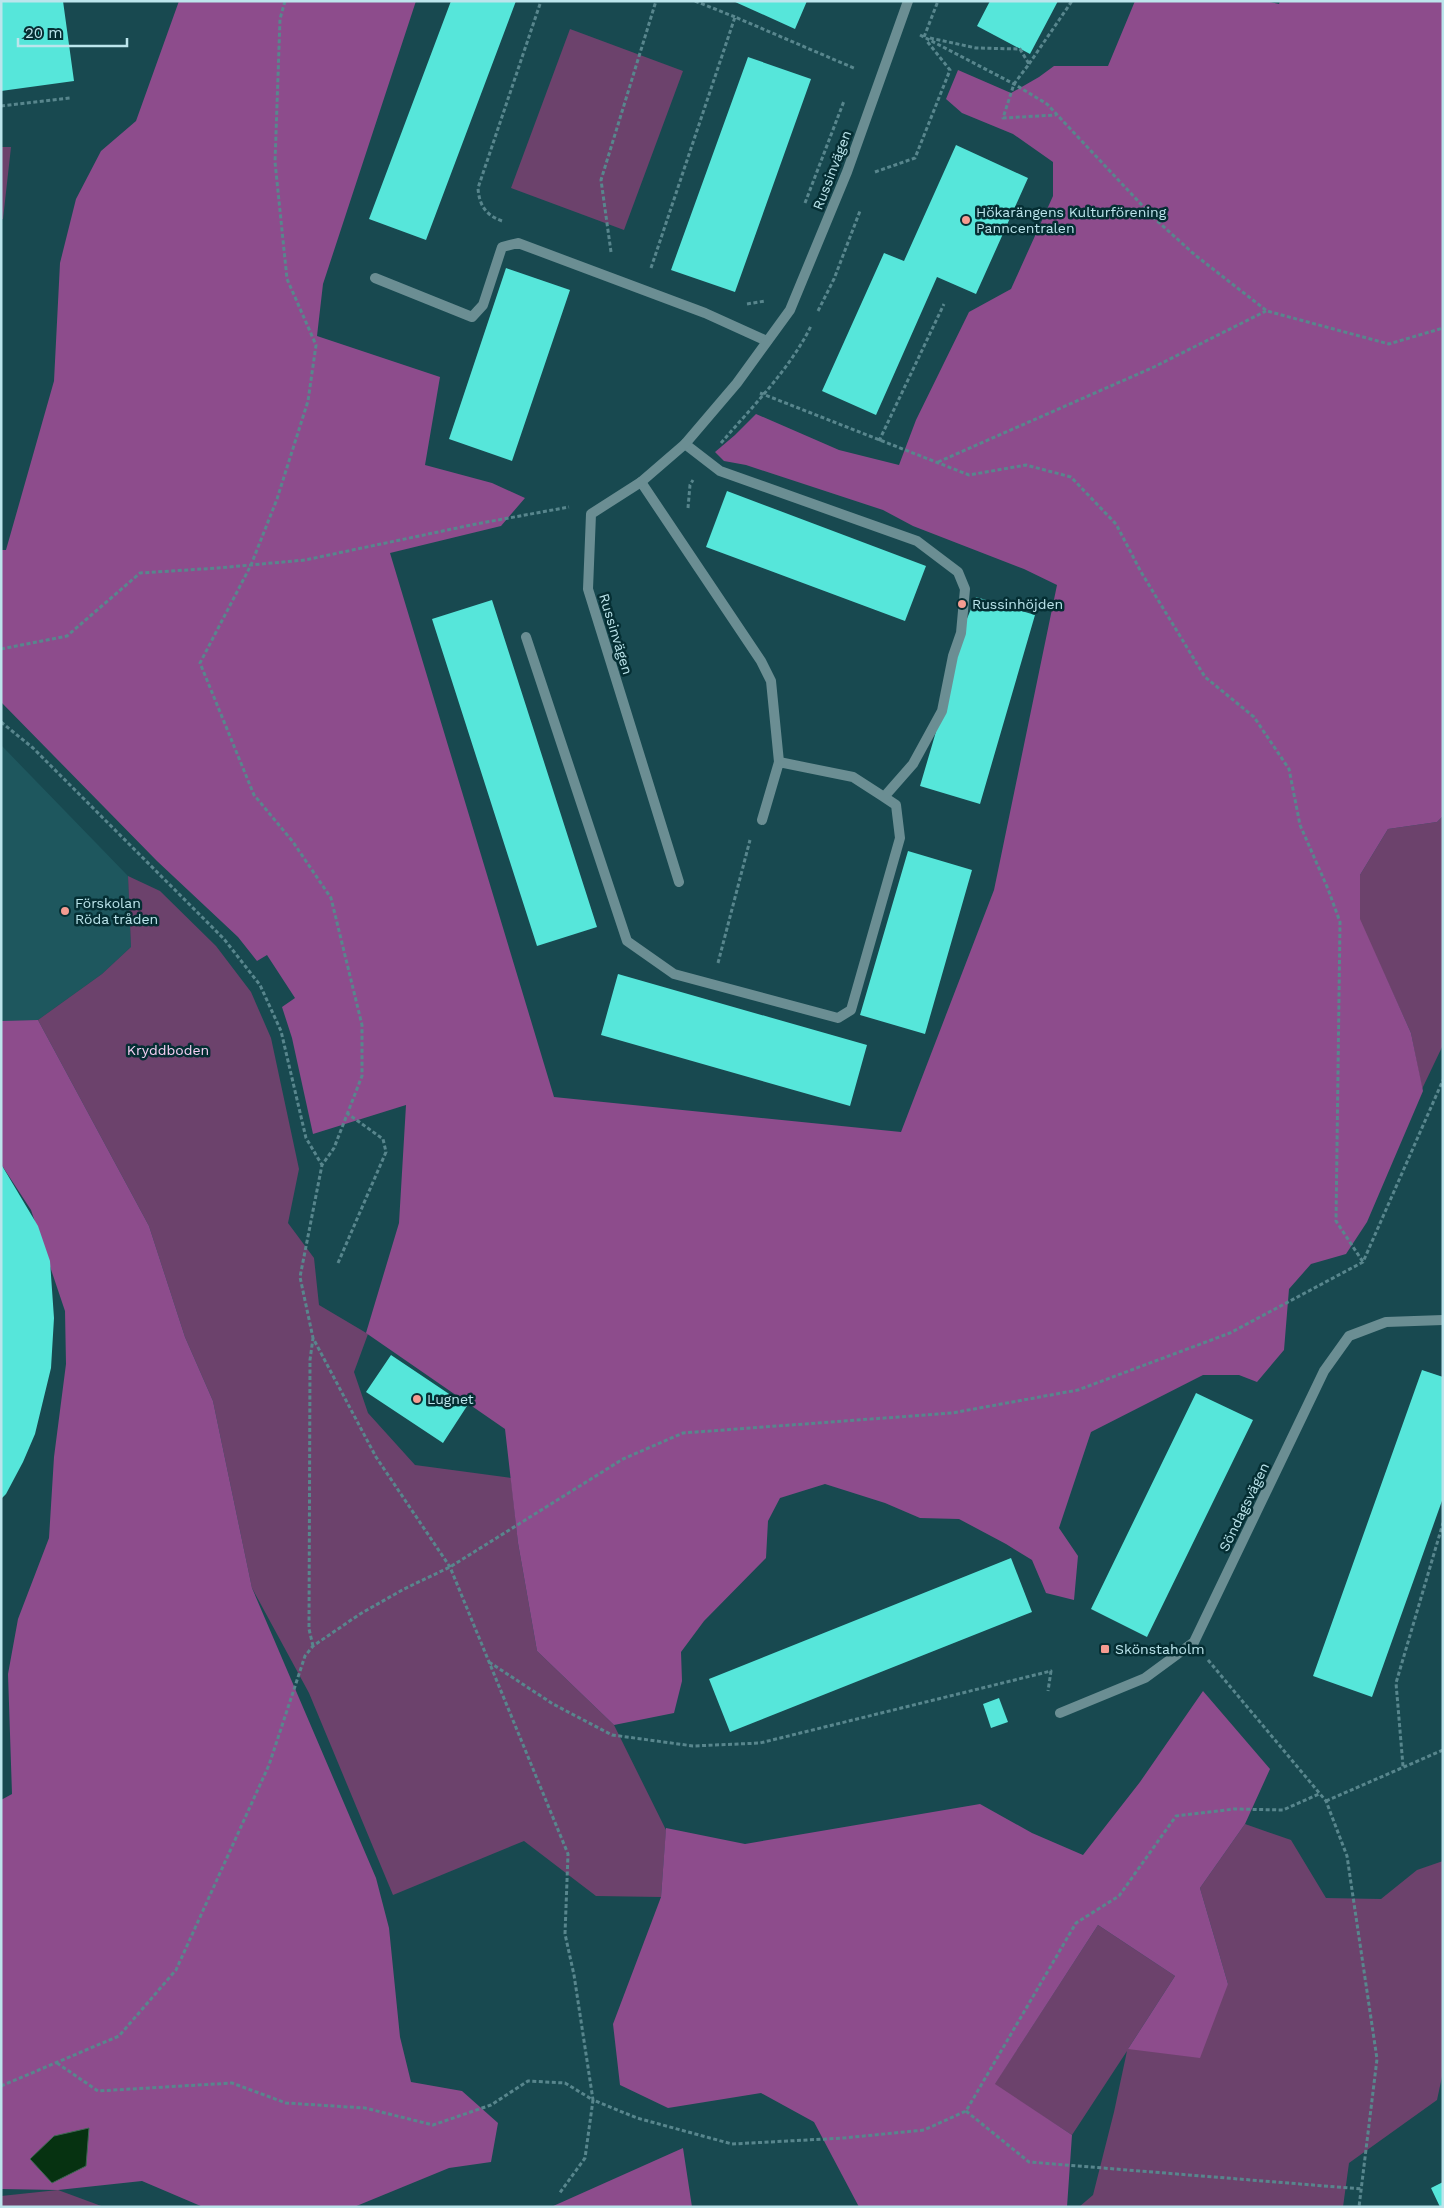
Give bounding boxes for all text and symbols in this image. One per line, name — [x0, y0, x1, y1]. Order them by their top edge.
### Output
scale bar — [18, 15, 126, 47]
text: 20 m — [25, 24, 63, 42]
street label: Russinvägen — [809, 128, 855, 212]
place label: Hökarängens Kulturförening Panncentralen — [976, 204, 1167, 236]
marker: Hökarängens Kulturförening Panncentralen — [960, 214, 972, 226]
street label: Russinvägen — [596, 592, 636, 676]
place label: Russinhöjden — [972, 596, 1063, 612]
marker: Russinhöjden — [956, 598, 968, 610]
place label: Förskolan Röda tråden — [75, 895, 158, 927]
marker: Förskolan Röda tråden — [59, 905, 71, 917]
park label: Kryddboden — [127, 1042, 209, 1058]
place label: Lugnet — [427, 1391, 474, 1407]
marker: Lugnet — [411, 1393, 423, 1405]
street label: Söndagsvägen — [1216, 1460, 1272, 1554]
place label: Skönstaholm — [1115, 1641, 1205, 1657]
marker: Skönstaholm — [1099, 1643, 1111, 1655]

